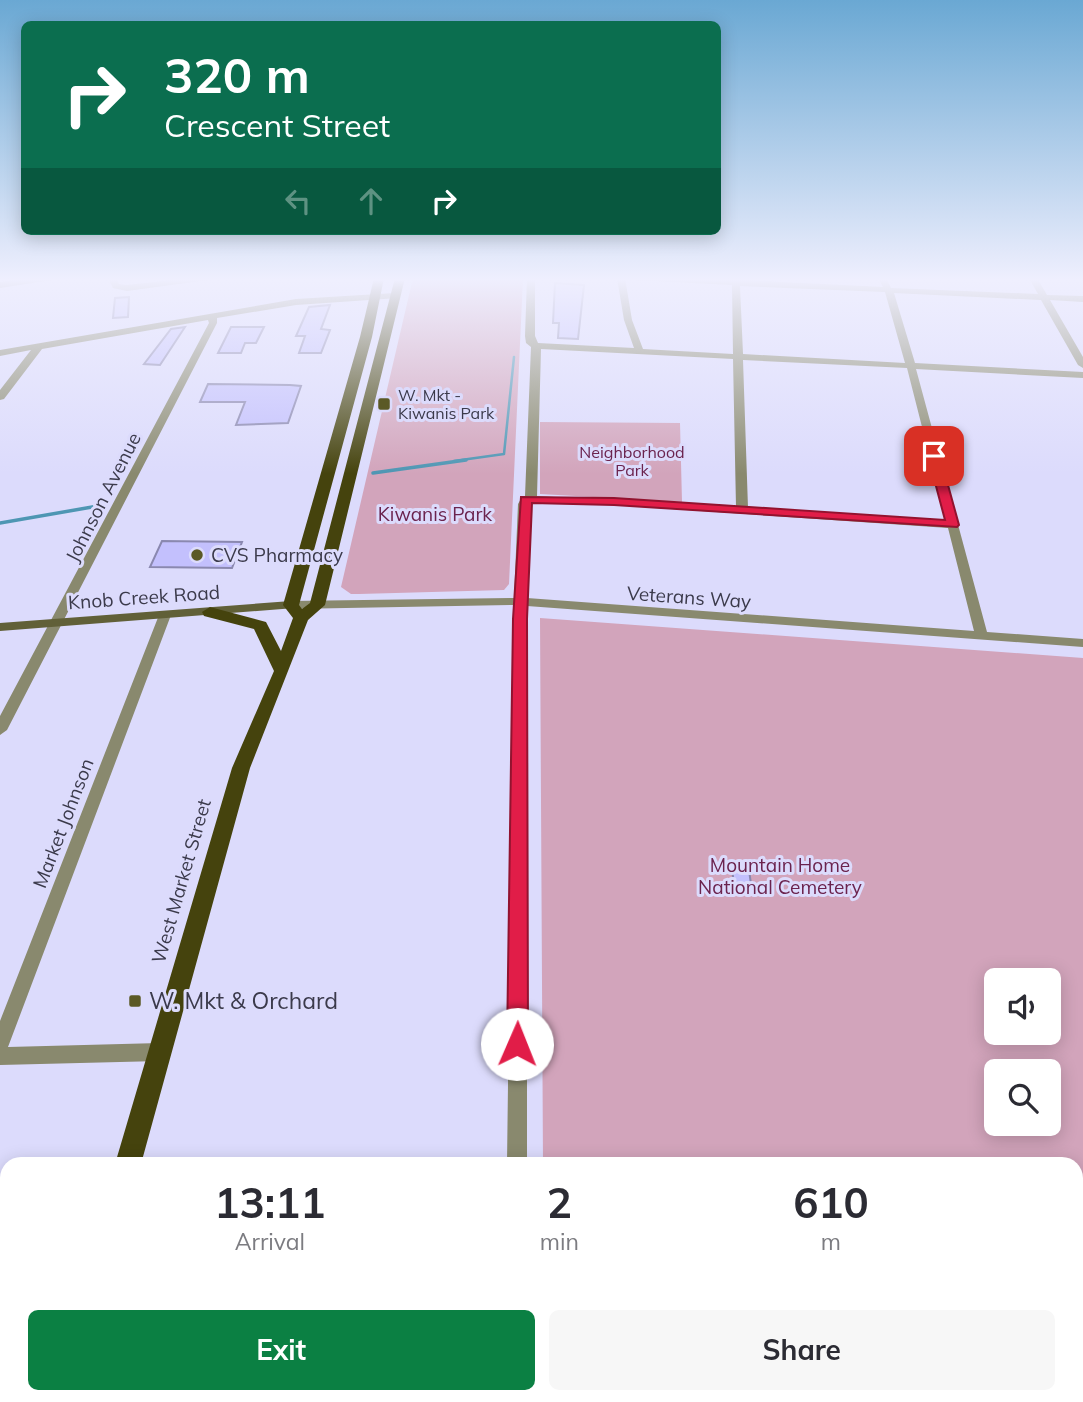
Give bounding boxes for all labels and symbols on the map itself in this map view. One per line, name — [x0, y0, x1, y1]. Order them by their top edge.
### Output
place label: W. Mkt - Kiwanis Park — [398, 385, 495, 423]
marker: W. Mkt - Kiwanis Park — [376, 396, 392, 412]
pin — [904, 426, 964, 486]
street label: Johnson Avenue — [60, 428, 146, 566]
park label: Neighborhood Park — [579, 442, 685, 480]
park label: Kiwanis Park — [378, 502, 492, 526]
place label: CVS Pharmacy — [211, 543, 343, 567]
marker: CVS Pharmacy — [189, 547, 205, 563]
street label: Knob Creek Road — [67, 580, 221, 614]
street label: Veterans Way — [626, 581, 752, 613]
street label: Market Johnson — [27, 755, 99, 891]
street label: West Market Street — [146, 796, 216, 966]
park label: Mountain Home National Cemetery — [698, 853, 862, 899]
place label: W. Mkt & Orchard — [149, 986, 338, 1015]
marker: W. Mkt & Orchard — [127, 993, 143, 1009]
position arrow — [480, 1007, 554, 1081]

